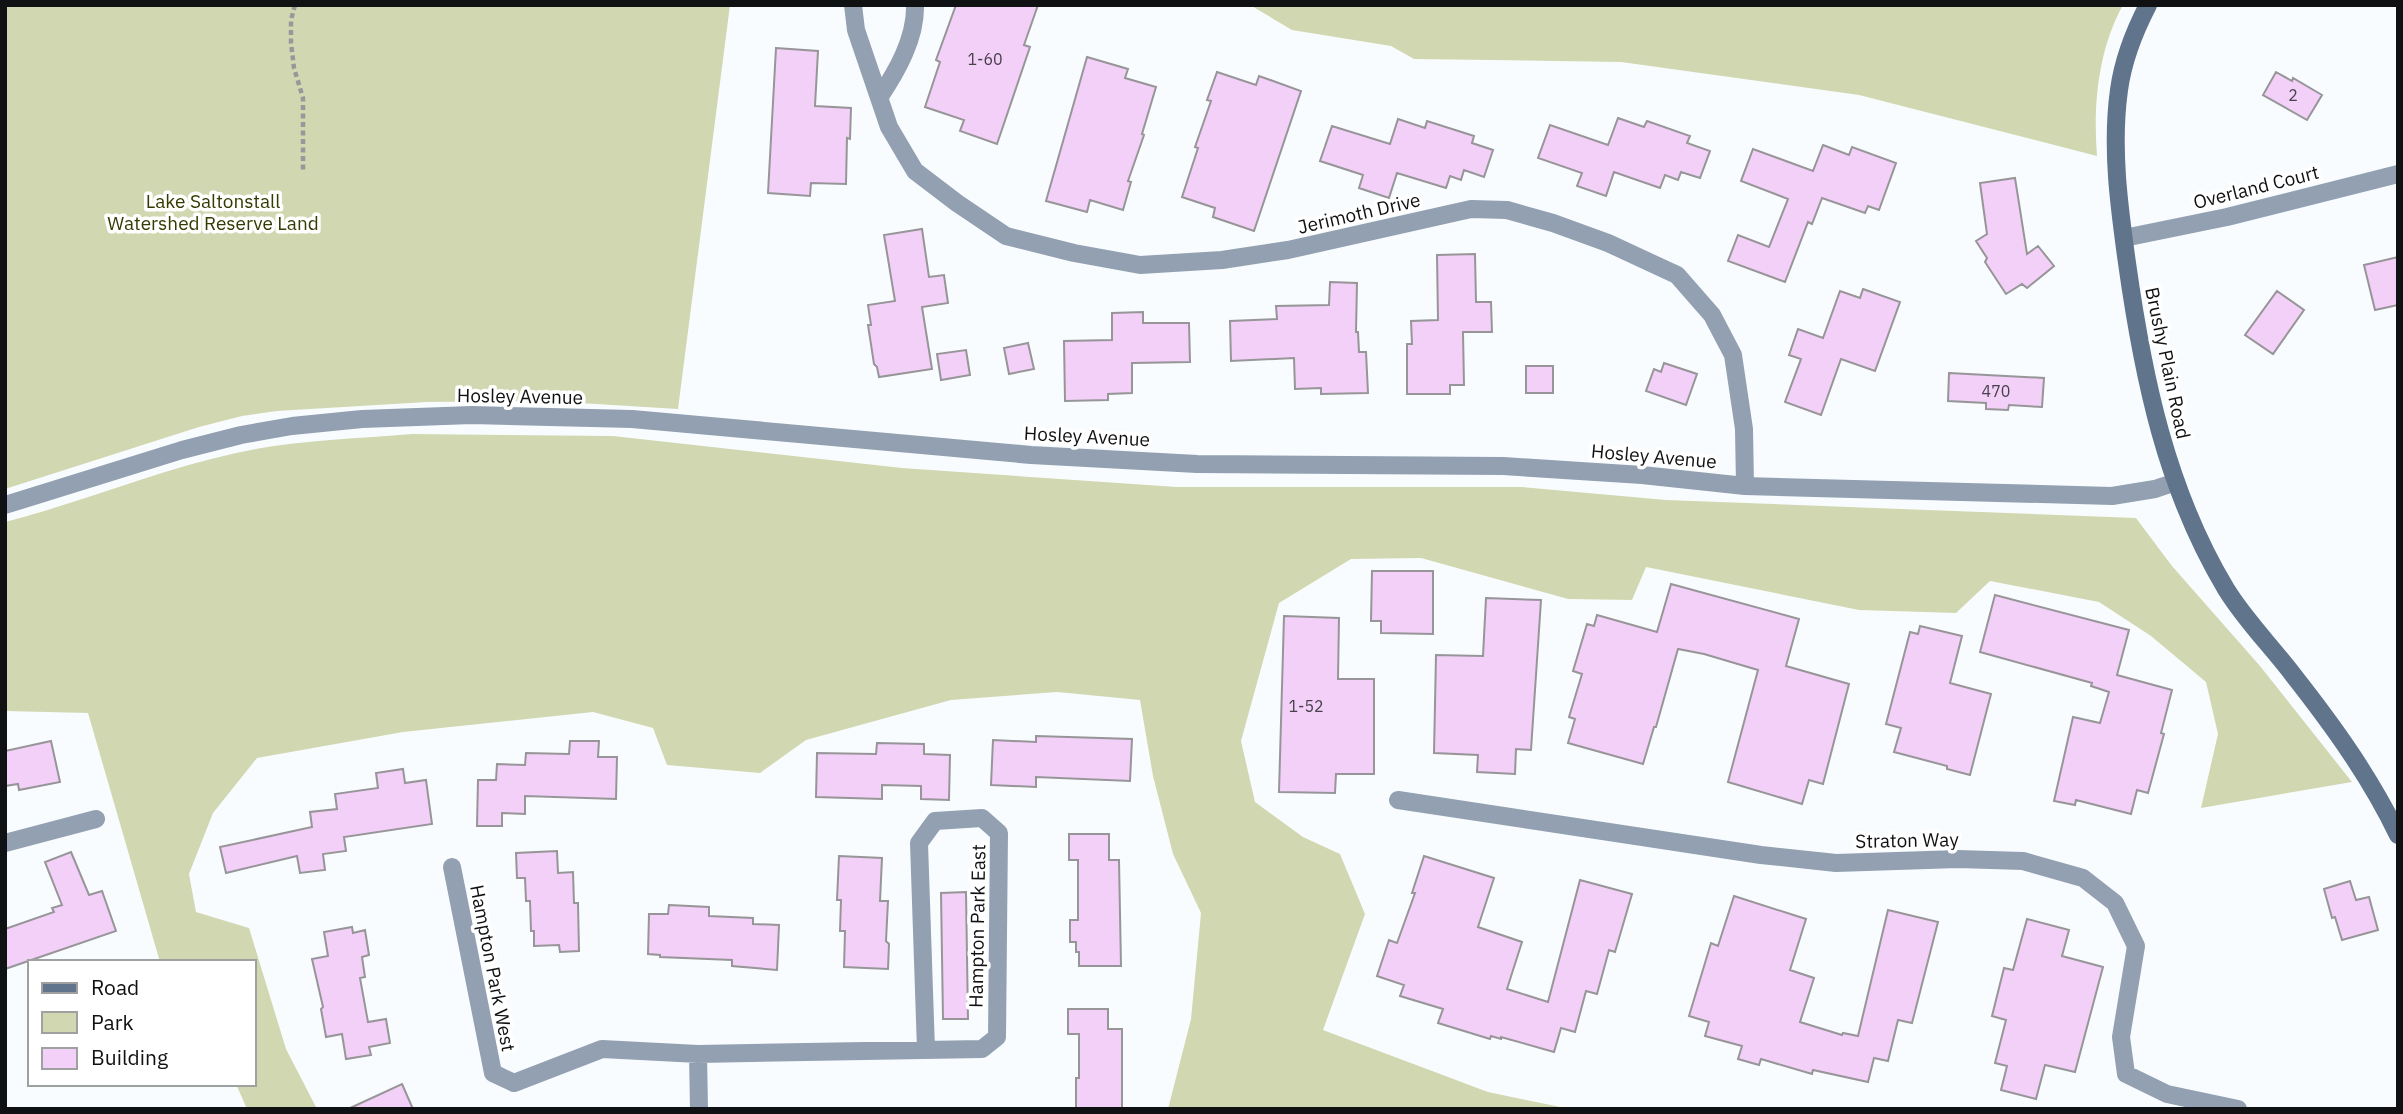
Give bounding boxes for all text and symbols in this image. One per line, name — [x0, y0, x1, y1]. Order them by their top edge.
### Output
house number: 1-60 — [967, 49, 1003, 69]
house number: 2 — [2288, 85, 2298, 105]
street label: Overland Court — [2191, 160, 2321, 214]
street label: Jerimoth Drive — [1295, 187, 1423, 239]
park label: Lake Saltonstall Watershed Reserve Land — [107, 189, 319, 235]
street label: Brushy Plain Road — [2140, 285, 2196, 441]
house number: 470 — [1982, 381, 2010, 401]
street label: Hosley Avenue — [457, 383, 583, 409]
street label: Hosley Avenue — [1023, 421, 1151, 451]
street label: Hosley Avenue — [1590, 439, 1718, 473]
house number: 1-52 — [1288, 696, 1324, 716]
street label: Straton Way — [1855, 827, 1959, 853]
street label: Hampton Park East — [964, 844, 990, 1008]
street label: Hampton Park West — [465, 883, 521, 1053]
legend — [28, 960, 256, 1086]
text: Road — [91, 973, 139, 1001]
text: Park — [91, 1008, 134, 1036]
text: Building — [91, 1043, 168, 1071]

